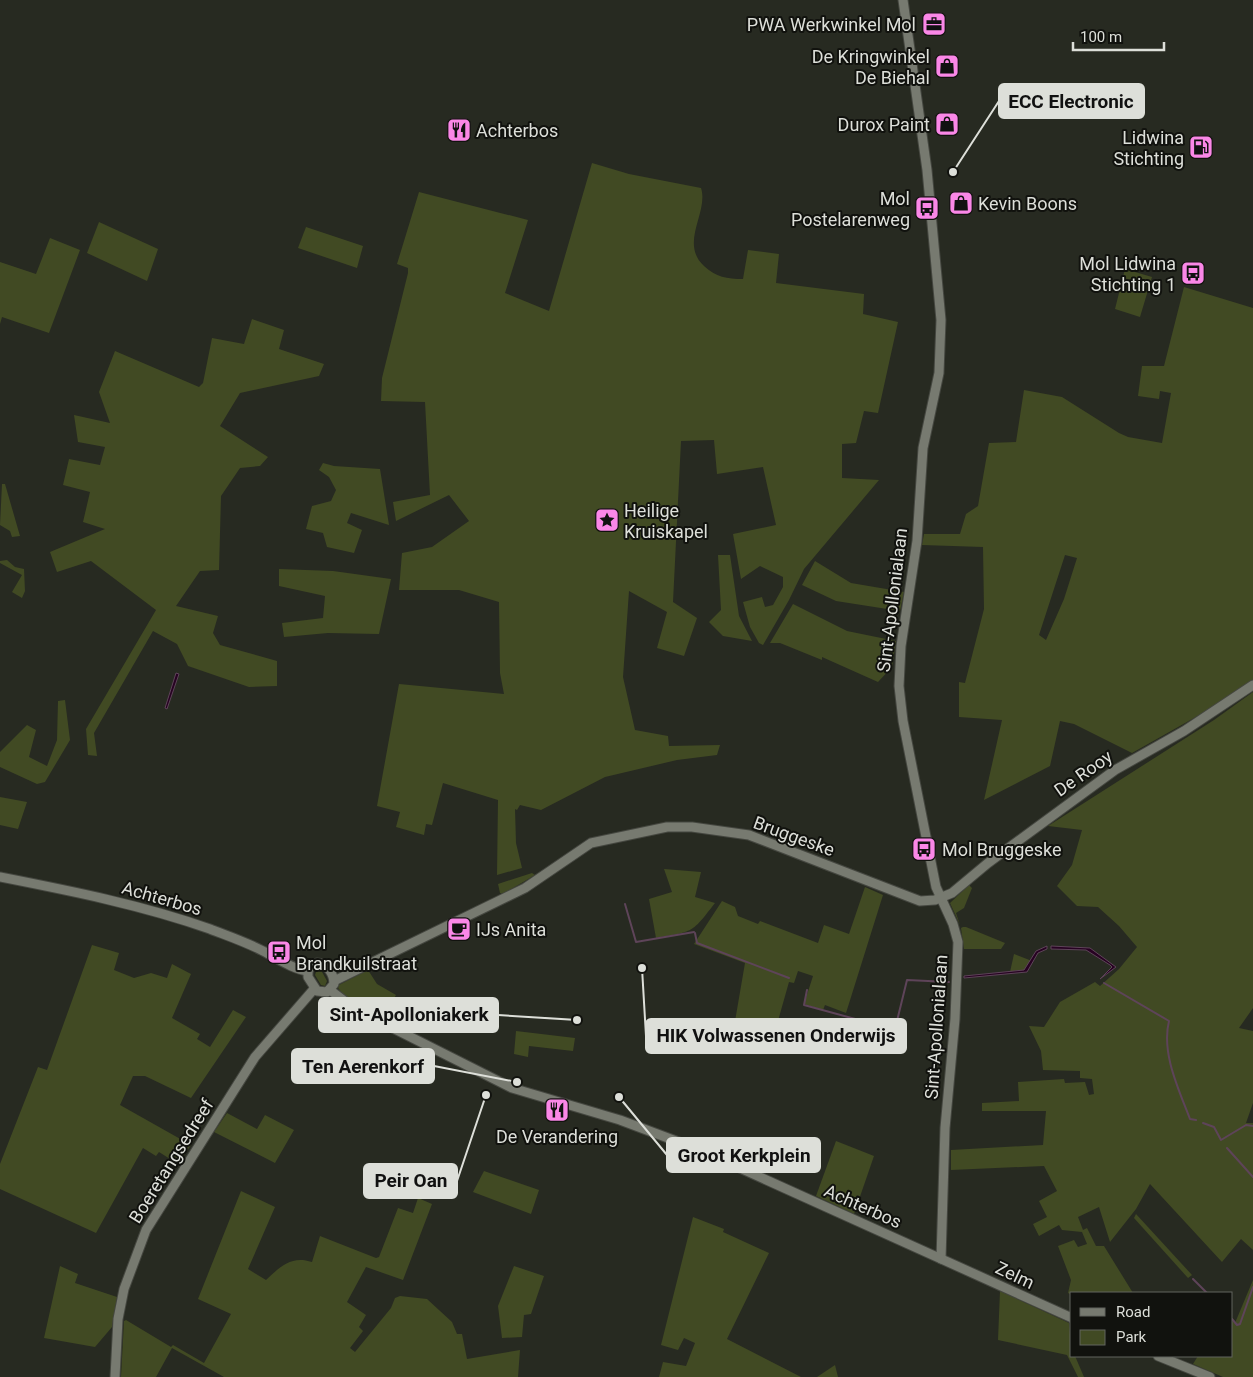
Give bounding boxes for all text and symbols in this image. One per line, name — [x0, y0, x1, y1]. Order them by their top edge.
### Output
office icon: PWA Werkwinkel Mol — [921, 11, 947, 37]
place label: PWA Werkwinkel Mol — [747, 14, 916, 35]
scale bar — [1073, 20, 1164, 52]
text: 100 m — [1080, 28, 1122, 46]
place label: De Kringwinkel De Biehal — [812, 46, 930, 88]
shop icon: De Kringwinkel De Biehal — [934, 53, 960, 79]
callout: ECC Electronic — [999, 84, 1144, 118]
text: ECC Electronic — [1008, 90, 1134, 113]
shop icon: Durox Paint — [934, 111, 960, 137]
place label: Durox Paint — [838, 114, 930, 135]
restaurant icon: Achterbos — [446, 117, 472, 143]
place label: Achterbos — [476, 120, 558, 141]
place label: Lidwina Stichting — [1113, 127, 1184, 169]
fuel station icon: Lidwina Stichting — [1188, 134, 1214, 160]
place label: Mol Postelarenweg — [791, 188, 910, 230]
shop icon: Kevin Boons — [948, 190, 974, 216]
place label: Kevin Boons — [978, 193, 1077, 214]
bus stop icon: Mol Postelarenweg — [914, 195, 940, 221]
place label: Mol Lidwina Stichting 1 — [1079, 253, 1176, 295]
bus stop icon: Mol Lidwina Stichting 1 — [1180, 260, 1206, 286]
place label: Heilige Kruiskapel — [624, 500, 708, 542]
place icon: Heilige Kruiskapel — [594, 507, 620, 533]
street label: Sint-Apollonialaan — [873, 527, 911, 673]
street label: De Rooy — [1050, 745, 1116, 800]
street label: Bruggeske — [751, 812, 837, 860]
bus stop icon: Mol Bruggeske — [911, 836, 937, 862]
place label: Mol Bruggeske — [942, 839, 1062, 860]
street label: Achterbos — [120, 877, 204, 919]
cafe icon: IJs Anita — [446, 916, 472, 942]
place label: IJs Anita — [476, 919, 546, 940]
place label: Mol Brandkuilstraat — [296, 932, 417, 974]
bus stop icon: Mol Brandkuilstraat — [266, 939, 292, 965]
street label: Sint-Apollonialaan — [920, 954, 952, 1100]
callout: Sint-Apolloniakerk — [319, 998, 498, 1032]
text: Sint-Apolloniakerk — [329, 1003, 489, 1026]
callout: HIK Volwassenen Onderwijs — [646, 1019, 906, 1053]
text: HIK Volwassenen Onderwijs — [656, 1024, 896, 1047]
callout: Ten Aerenkorf — [292, 1049, 434, 1083]
text: Ten Aerenkorf — [302, 1055, 424, 1078]
street label: Boeretangsedreef — [124, 1094, 218, 1227]
restaurant icon: De Verandering — [544, 1097, 570, 1123]
place label: De Verandering — [496, 1126, 618, 1147]
callout: Groot Kerkplein — [667, 1138, 820, 1172]
text: Groot Kerkplein — [677, 1144, 811, 1167]
callout: Peir Oan — [364, 1164, 457, 1198]
text: Peir Oan — [374, 1169, 448, 1192]
street label: Achterbos — [821, 1180, 905, 1232]
street label: Zelm — [992, 1257, 1038, 1293]
legend — [1070, 1292, 1233, 1357]
text: Road — [1116, 1303, 1150, 1321]
text: Park — [1116, 1328, 1147, 1346]

